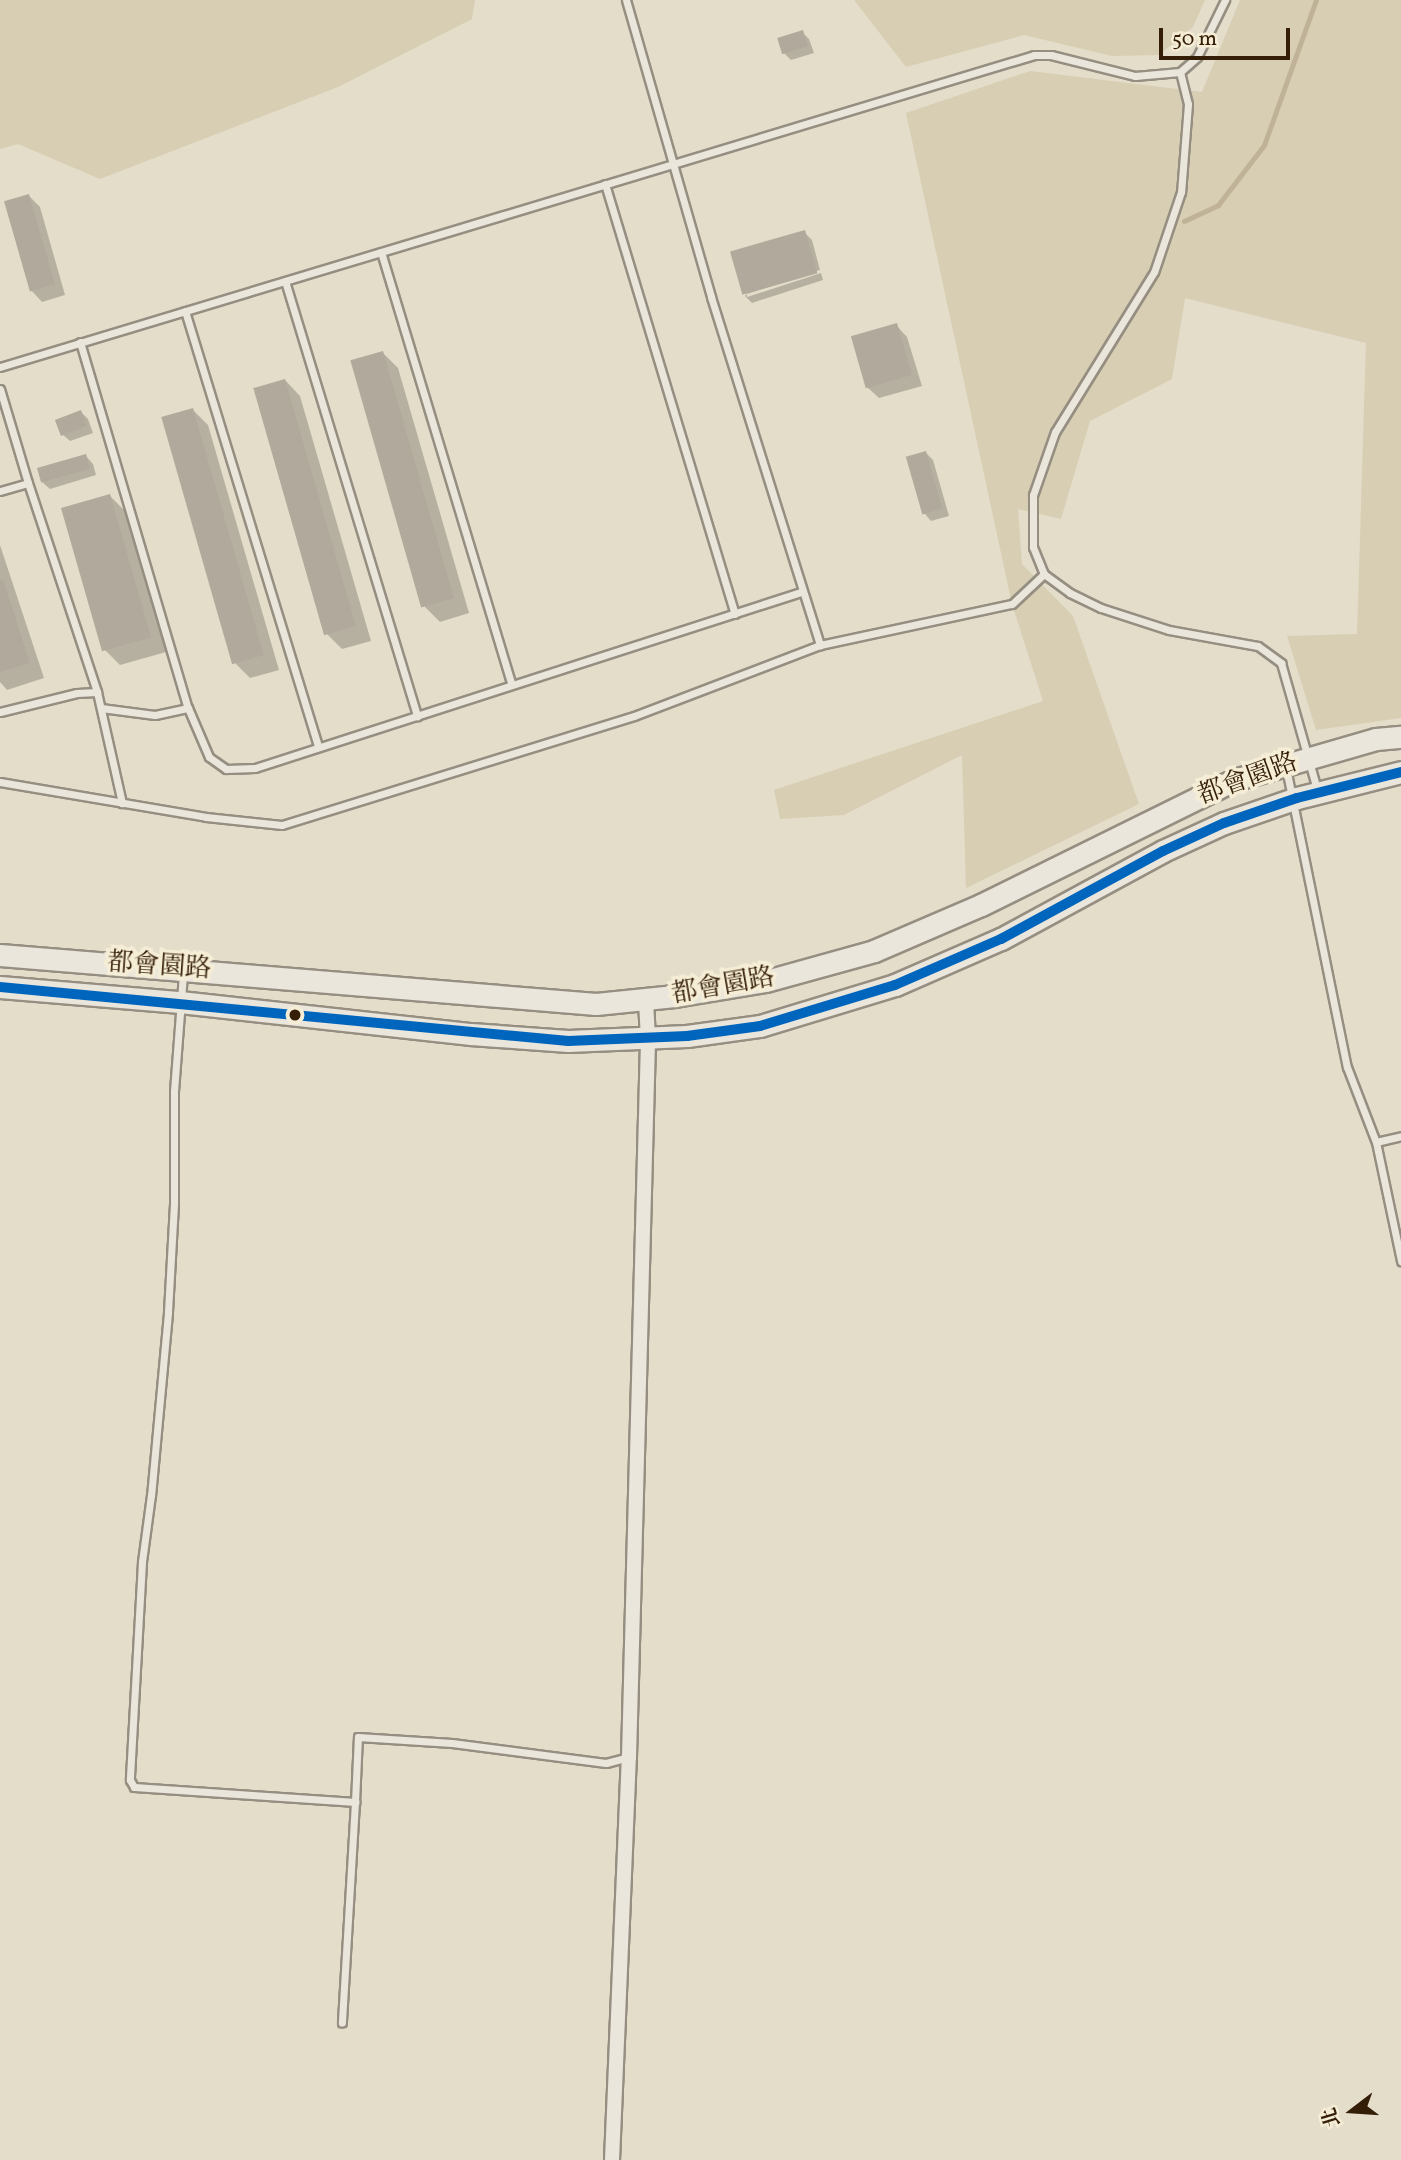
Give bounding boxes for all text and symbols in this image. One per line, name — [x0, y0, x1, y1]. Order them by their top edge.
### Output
scale bar — [1163, 14, 1294, 58]
text: 50 m — [1172, 25, 1217, 54]
street label: 都會園路 — [1194, 748, 1302, 812]
street label: 都會園路 — [106, 948, 212, 986]
street label: 都會園路 — [669, 963, 777, 1011]
unlabelled marker — [288, 1008, 302, 1022]
north arrow — [1317, 2076, 1387, 2146]
text: 北 — [1317, 2104, 1347, 2130]

